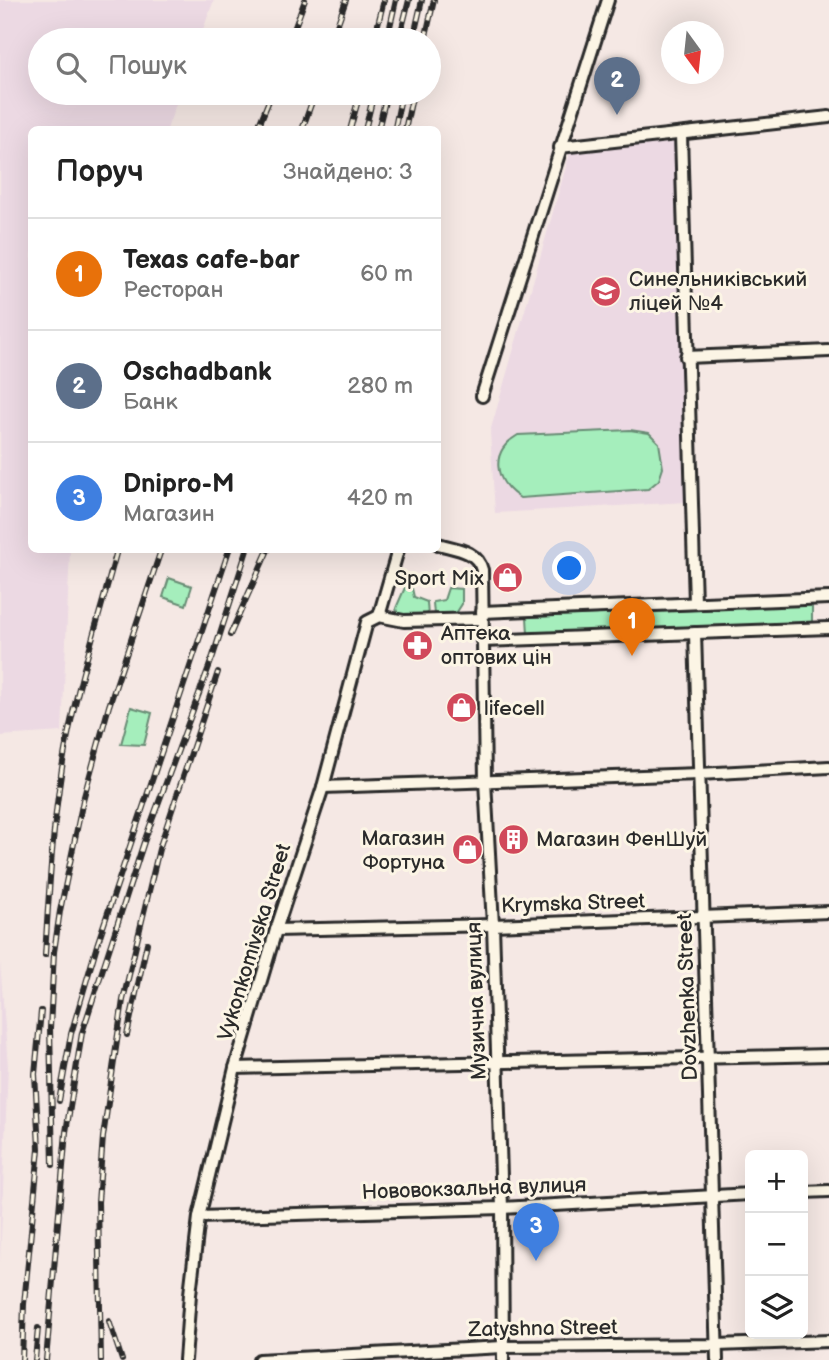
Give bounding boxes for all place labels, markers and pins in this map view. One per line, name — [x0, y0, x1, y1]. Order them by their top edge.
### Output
pin: 2 — [594, 57, 640, 115]
place label: Синельниківський ліцей №4 — [629, 267, 807, 316]
school or university icon: Синельниківський ліцей №4 — [589, 274, 623, 308]
shop icon: Sport Mix — [490, 561, 524, 595]
place label: Sport Mix — [394, 566, 484, 591]
pin: 1 — [609, 598, 655, 656]
place label: Аптека оптових цін — [440, 621, 552, 670]
pharmacy icon: Аптека оптових цін — [401, 628, 435, 662]
shop icon: lifecell — [444, 691, 478, 725]
place label: lifecell — [484, 696, 545, 721]
building icon: Магазин ФенШуй — [496, 822, 530, 856]
place label: Магазин Фортуна — [361, 826, 446, 875]
place label: Магазин ФенШуй — [536, 827, 707, 852]
shop icon: Магазин Фортуна — [451, 833, 485, 867]
pin: 3 — [513, 1203, 559, 1261]

